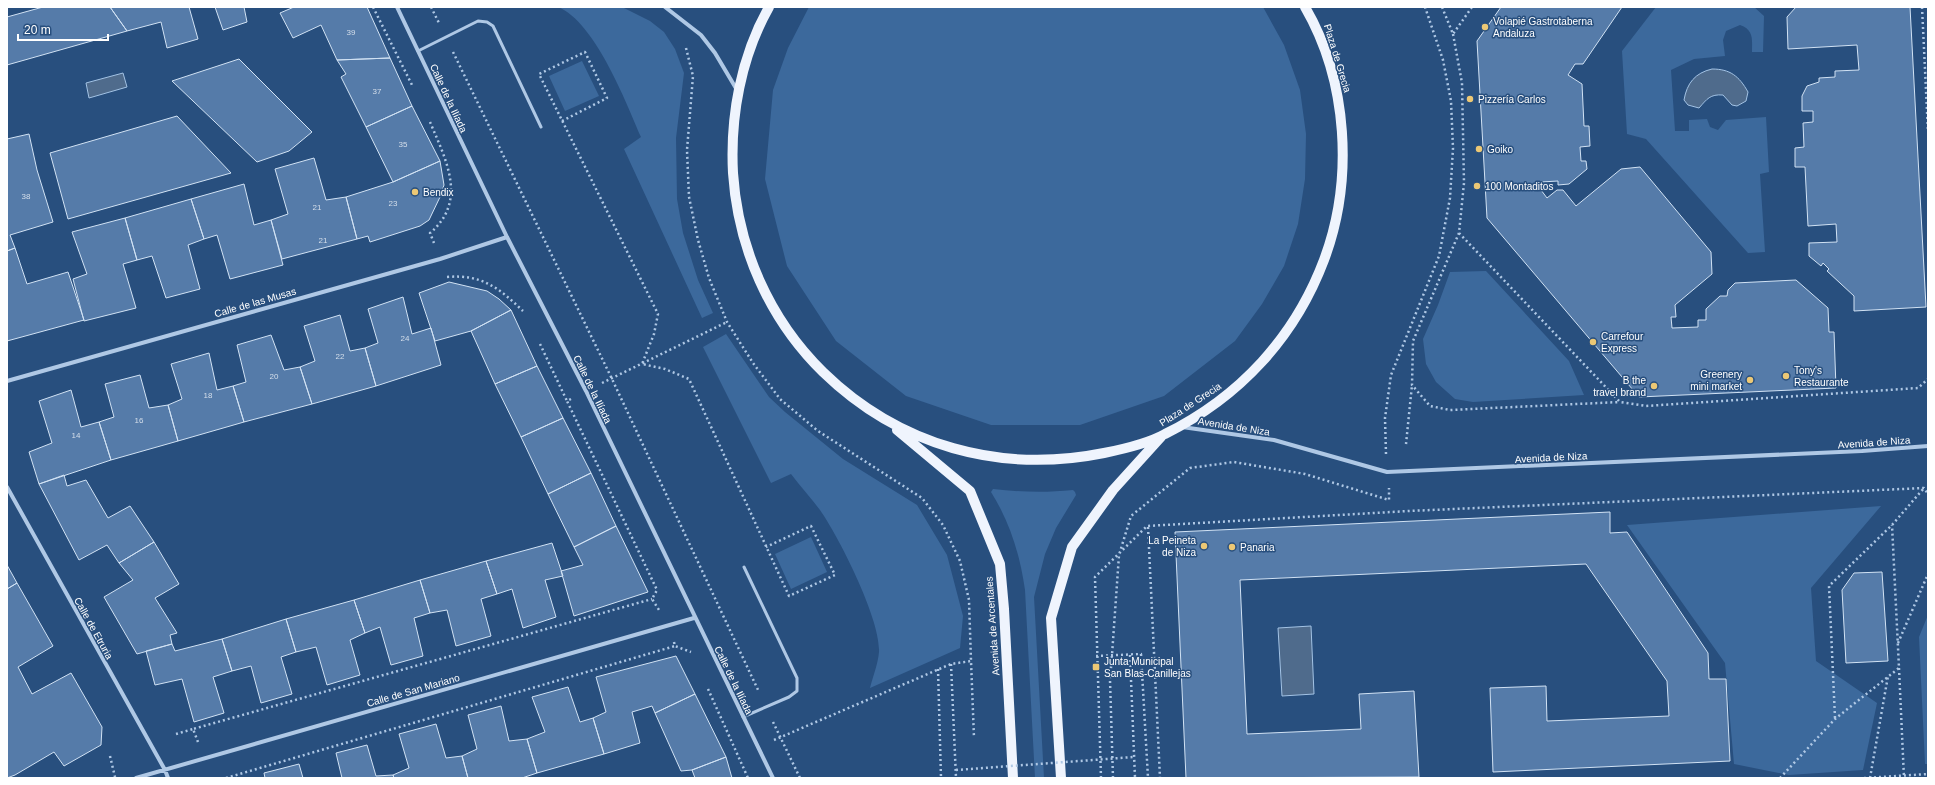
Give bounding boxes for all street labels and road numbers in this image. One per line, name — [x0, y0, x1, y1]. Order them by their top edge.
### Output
street label: Plaza de Grecia — [1322, 23, 1353, 94]
street label: Calle de la Ilíada — [428, 62, 469, 135]
street label: Calle de las Musas — [213, 286, 297, 319]
street label: Calle de la Ilíada — [571, 353, 614, 425]
street label: Plaza de Grecia — [1157, 380, 1223, 428]
street label: Avenida de Niza — [1197, 415, 1271, 438]
street label: Avenida de Niza — [1837, 434, 1911, 451]
street label: Avenida de Niza — [1514, 450, 1588, 465]
street label: Avenida de Arcentales — [984, 576, 1001, 676]
street label: Calle de Etruria — [72, 595, 115, 661]
street label: Calle de la Ilíada — [712, 644, 755, 716]
street label: Calle de San Mariano — [365, 672, 461, 709]

